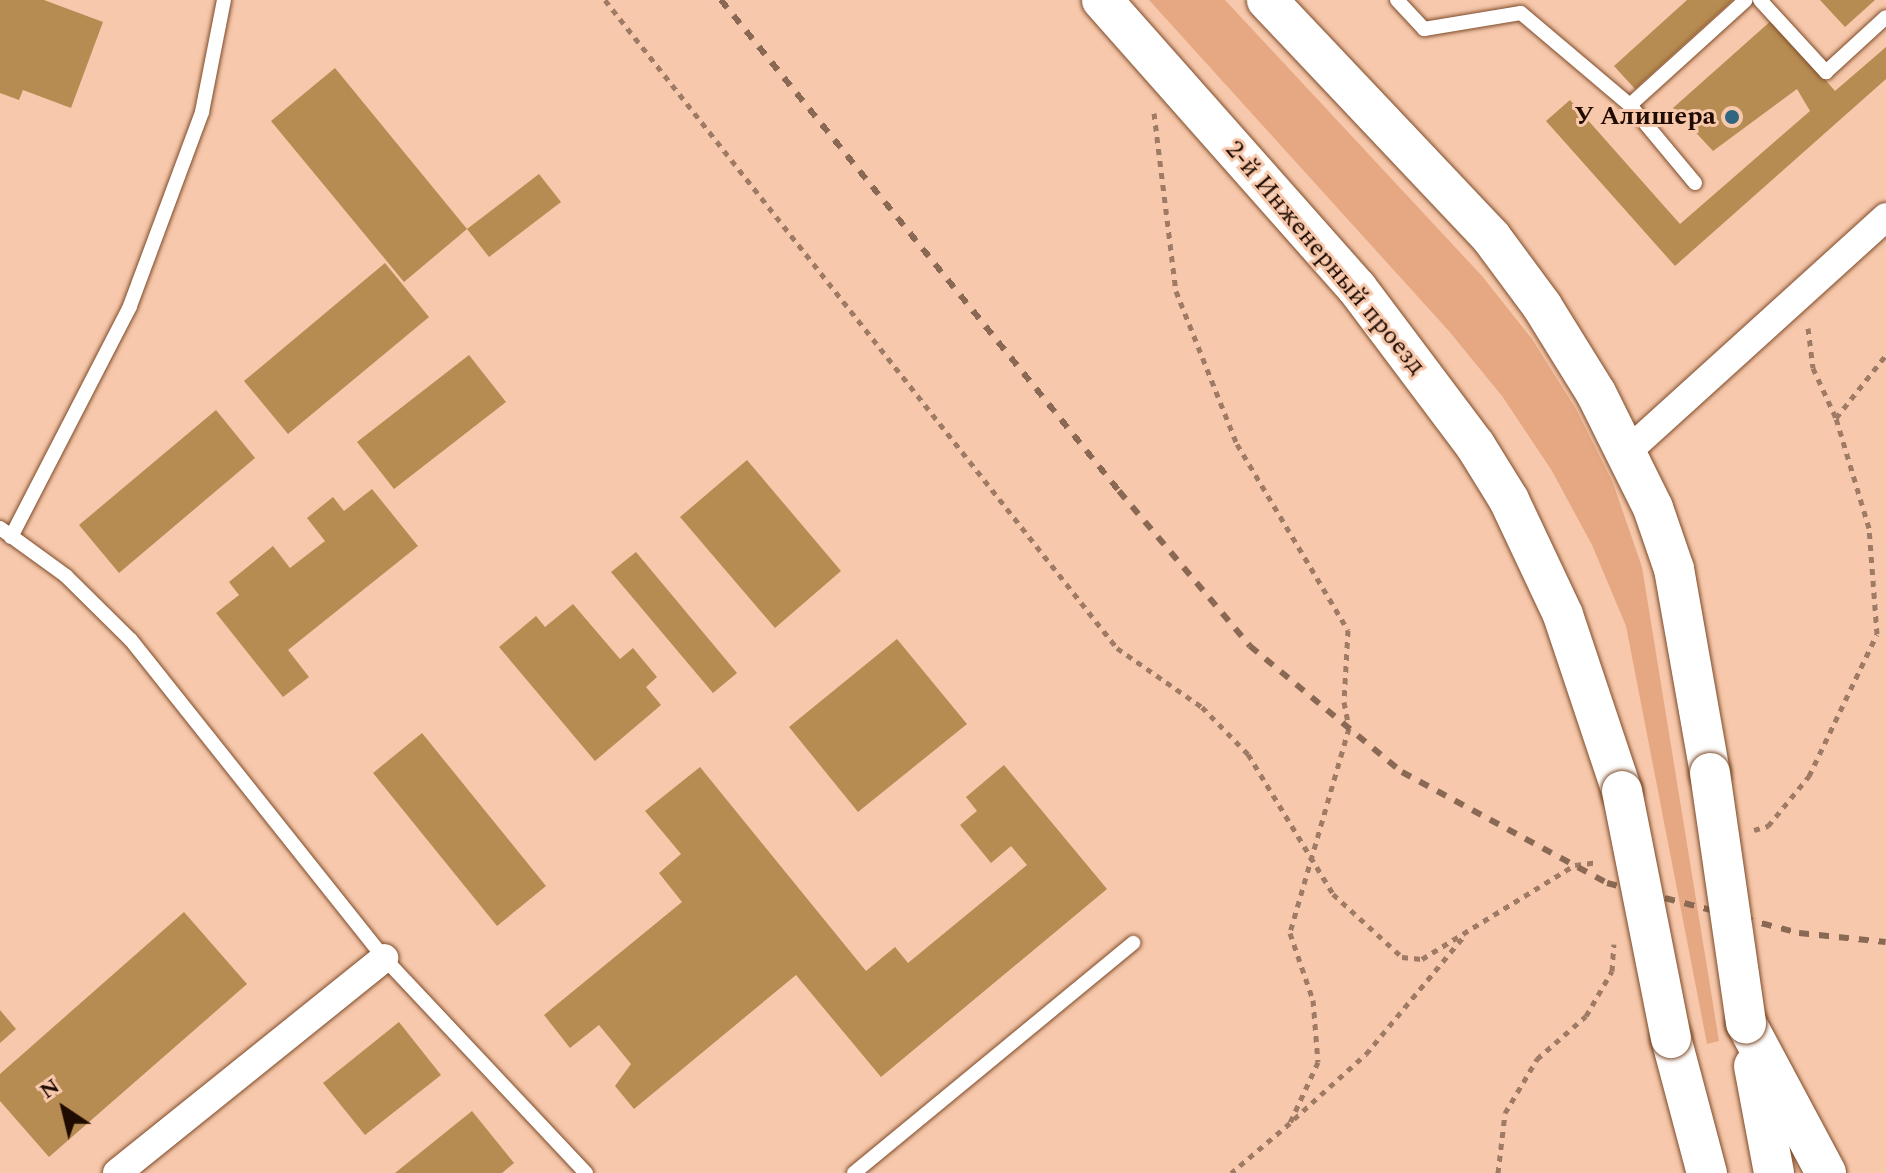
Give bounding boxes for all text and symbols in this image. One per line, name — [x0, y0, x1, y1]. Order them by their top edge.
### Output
place label: У Алишера — [1574, 101, 1716, 133]
marker: У Алишера — [1723, 108, 1741, 126]
street label: 2-й Инженерный проезд — [1218, 135, 1432, 381]
north arrow — [24, 1069, 104, 1149]
text: N — [33, 1070, 67, 1108]

